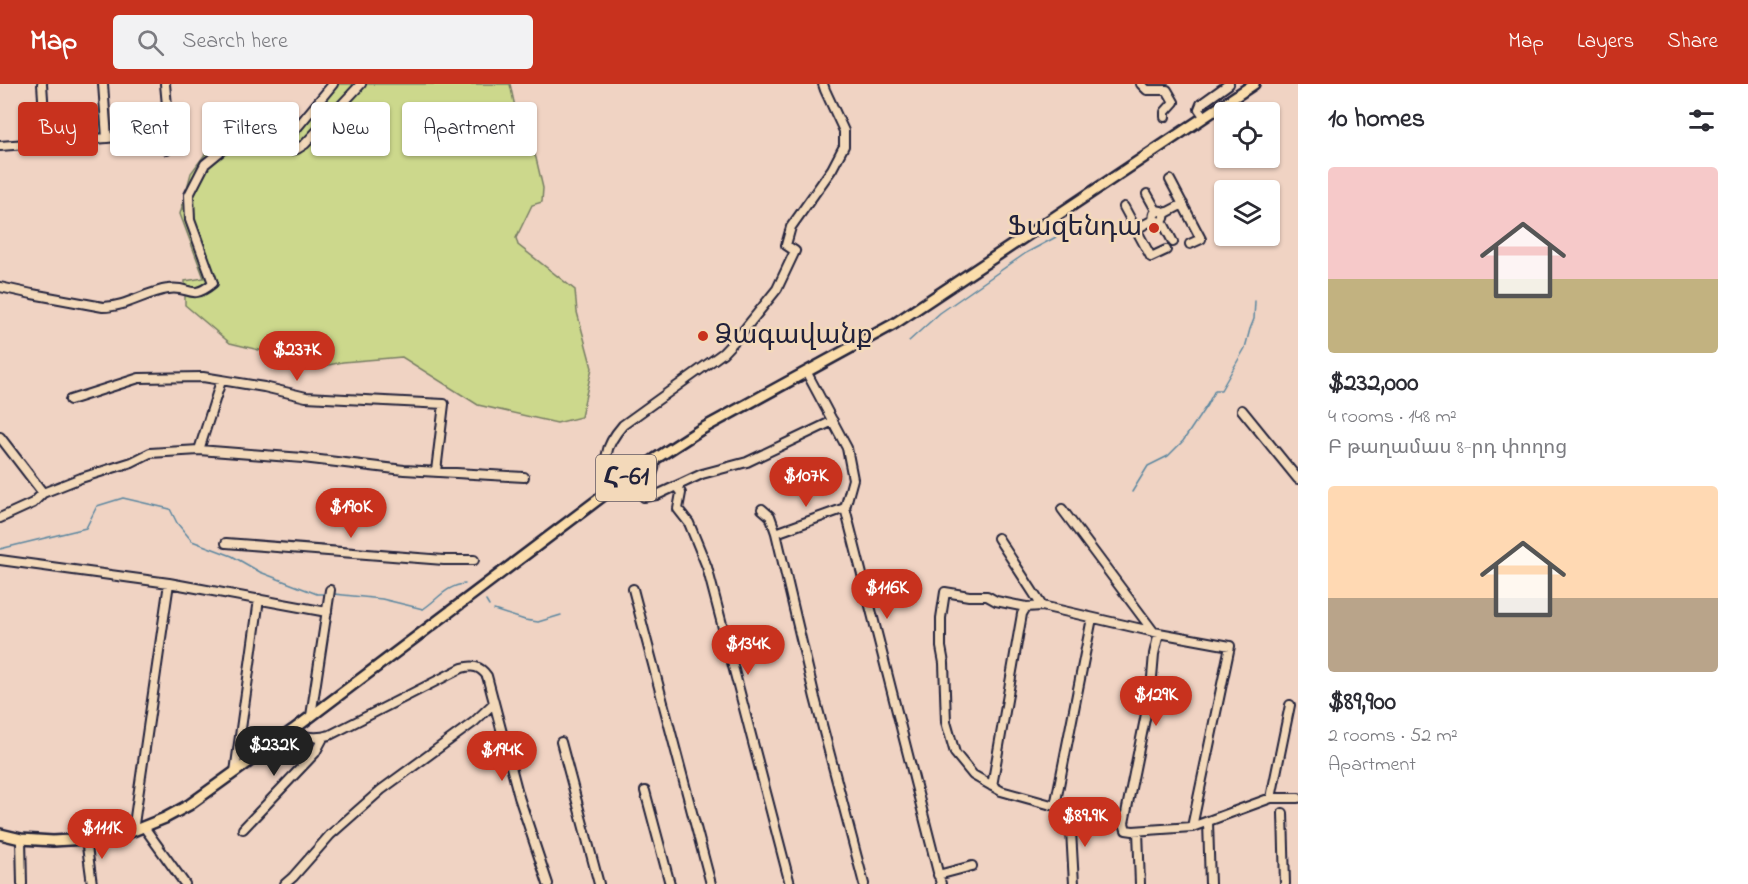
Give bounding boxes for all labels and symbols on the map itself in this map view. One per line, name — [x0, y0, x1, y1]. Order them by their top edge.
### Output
place label: Ֆազենդա — [1008, 209, 1142, 248]
marker: Ֆազենդա — [1147, 221, 1161, 235]
place label: Ձագավանք — [715, 317, 873, 356]
marker: Ձագավանք — [696, 329, 710, 343]
pin: $237K — [255, 331, 339, 382]
road number: Հ-61 — [596, 455, 656, 501]
pin: $107K — [764, 457, 848, 508]
pin: $190K — [309, 488, 393, 539]
pin: $116K — [845, 569, 929, 620]
pin: $134K — [706, 625, 790, 676]
pin: $129K — [1114, 676, 1198, 727]
pin: $232K — [232, 726, 316, 777]
pin: $194K — [460, 731, 544, 782]
pin: $89.9K — [1036, 797, 1134, 848]
pin: $111K — [60, 809, 144, 860]

